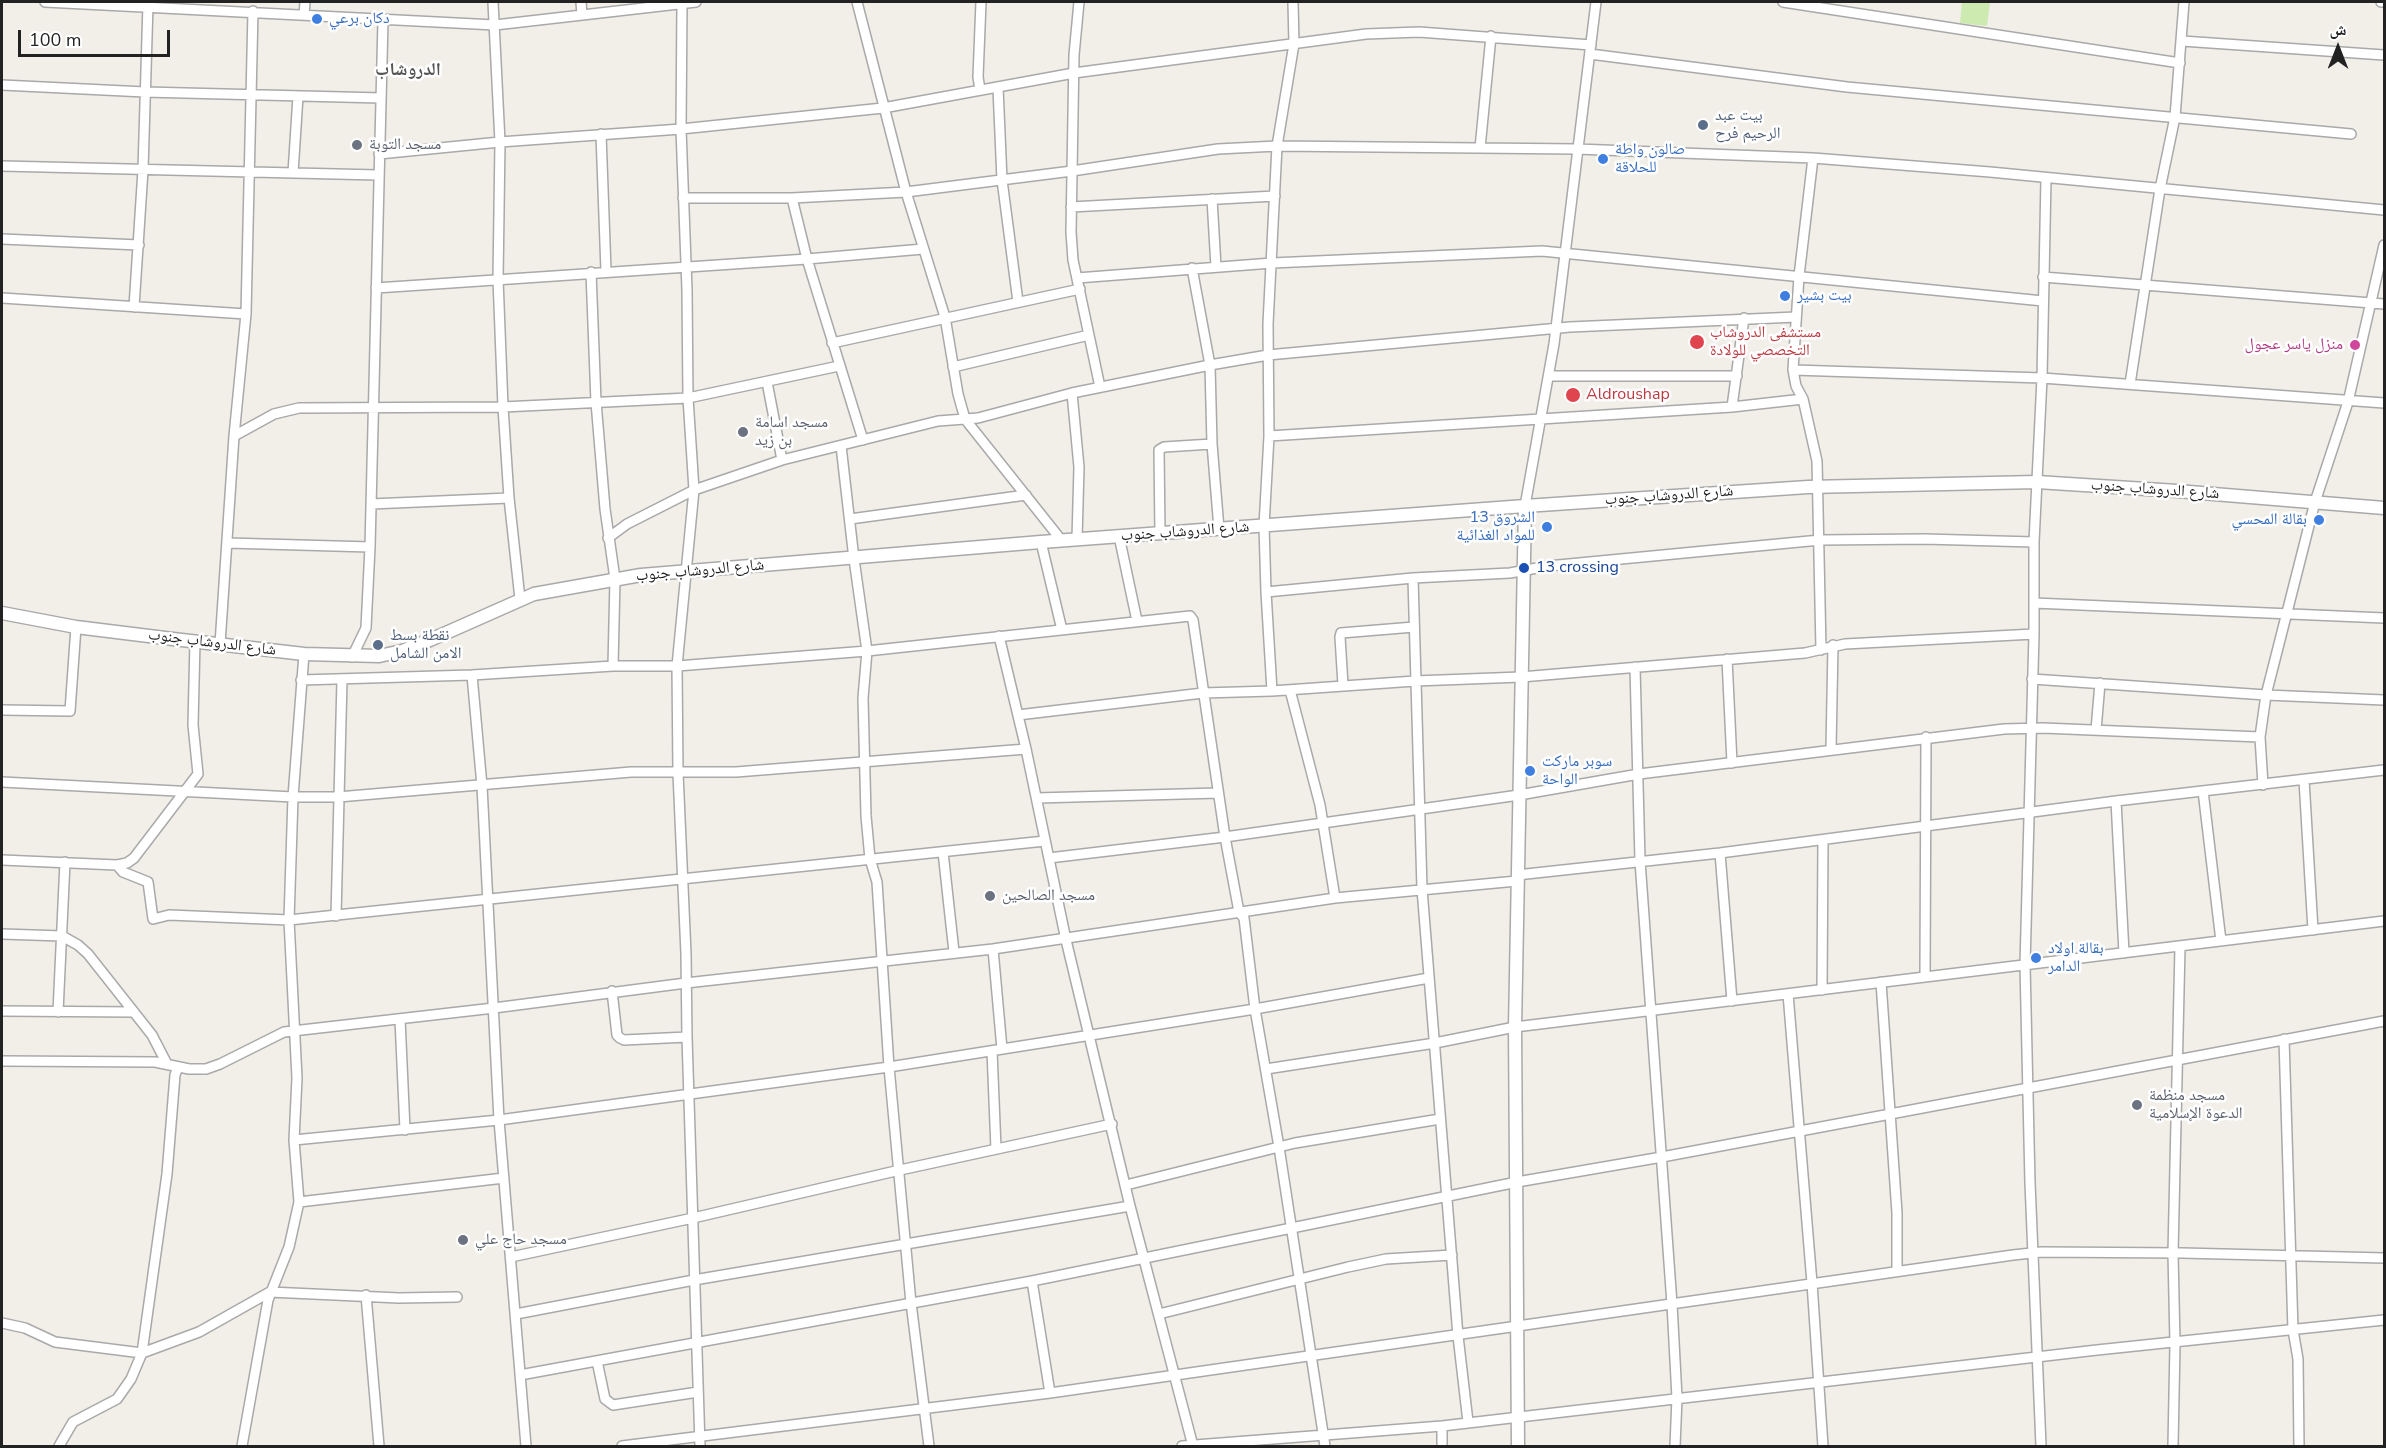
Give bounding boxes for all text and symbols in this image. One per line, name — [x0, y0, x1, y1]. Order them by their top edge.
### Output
place label: دكان برعي — [329, 9, 390, 29]
marker: دكان برعي — [310, 12, 324, 26]
scale bar — [21, 18, 172, 56]
north arrow — [2308, 18, 2368, 78]
text: ش — [2330, 19, 2346, 41]
text: 100 m — [29, 28, 81, 52]
district label: الدروشاب — [375, 60, 441, 82]
place label: بيت عبد الرحيم فرح — [1715, 106, 1781, 144]
marker: بيت عبد الرحيم فرح — [1696, 118, 1710, 132]
place label: مسجد التوبة — [369, 135, 441, 155]
marker: مسجد التوبة — [350, 138, 364, 152]
place label: صالون واطة للحلاقة — [1615, 140, 1685, 178]
marker: صالون واطة للحلاقة — [1596, 152, 1610, 166]
place label: بيت بشير — [1797, 286, 1852, 306]
marker: بيت بشير — [1778, 289, 1792, 303]
place label: مستشفى الدروشاب التخصصي للولادة — [1710, 323, 1821, 361]
marker: مستشفى الدروشاب التخصصي للولادة — [1688, 333, 1706, 351]
place label: منزل ياسر عجول — [2245, 335, 2343, 355]
marker: منزل ياسر عجول — [2348, 338, 2362, 352]
place label: Aldroushap — [1586, 385, 1670, 405]
marker: Aldroushap — [1564, 386, 1582, 404]
place label: مسجد اسامة بن زيد — [755, 413, 828, 451]
marker: مسجد اسامة بن زيد — [736, 425, 750, 439]
street label: شارع الدروشاب جنوب — [2090, 476, 2220, 504]
street label: شارع الدروشاب جنوب — [1604, 482, 1734, 510]
place label: الشروق 13 للمواد الغذائية — [1456, 508, 1535, 546]
place label: بقالة المحسي — [2232, 510, 2307, 530]
marker: بقالة المحسي — [2312, 513, 2326, 527]
street label: شارع الدروشاب جنوب — [1120, 518, 1250, 546]
marker: الشروق 13 للمواد الغذائية — [1540, 520, 1554, 534]
street label: شارع الدروشاب جنوب — [635, 556, 765, 586]
place label: 13 crossing — [1536, 558, 1619, 578]
marker: 13 crossing — [1517, 561, 1531, 575]
street label: شارع الدروشاب جنوب — [147, 626, 277, 660]
place label: نقطة بسط الامن الشامل — [390, 626, 461, 664]
marker: نقطة بسط الامن الشامل — [371, 638, 385, 652]
place label: سوبر ماركت الواحة — [1542, 752, 1612, 790]
marker: سوبر ماركت الواحة — [1523, 764, 1537, 778]
place label: مسجد الصالحين — [1002, 886, 1095, 906]
marker: مسجد الصالحين — [983, 889, 997, 903]
place label: بقالة اولاد الدامر — [2048, 939, 2104, 977]
marker: بقالة اولاد الدامر — [2029, 951, 2043, 965]
place label: مسجد منظمة الدعوة الإسلامية — [2149, 1086, 2243, 1124]
marker: مسجد منظمة الدعوة الإسلامية — [2130, 1098, 2144, 1112]
place label: مسجد حاج علي — [475, 1230, 567, 1250]
marker: مسجد حاج علي — [456, 1233, 470, 1247]

